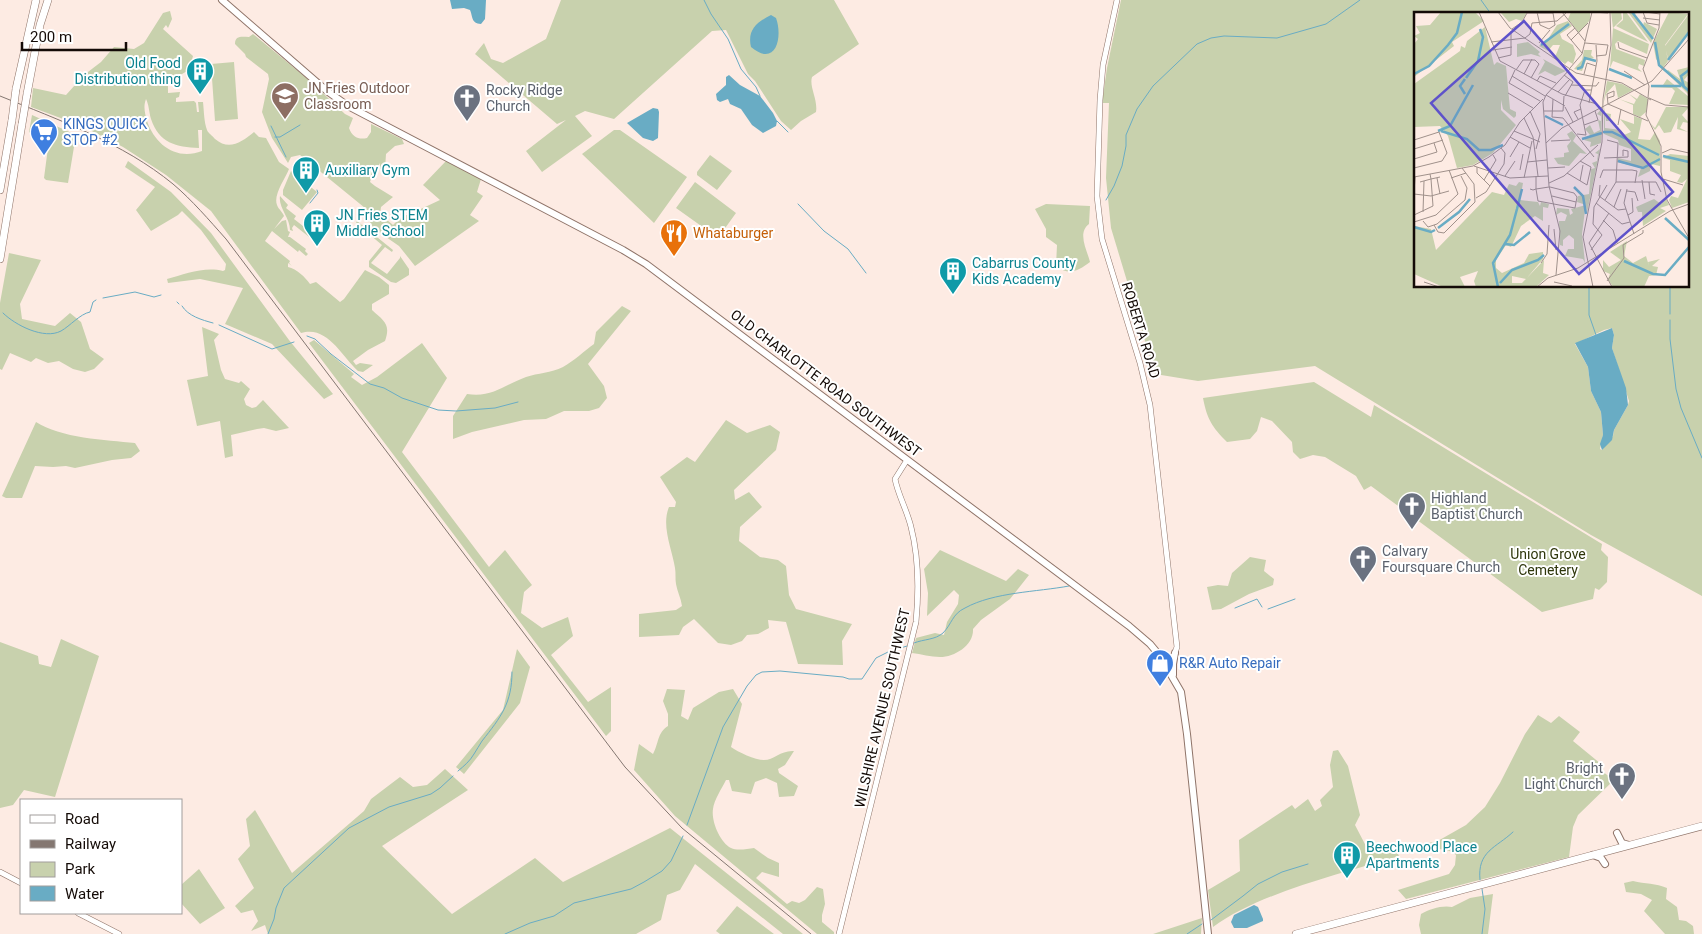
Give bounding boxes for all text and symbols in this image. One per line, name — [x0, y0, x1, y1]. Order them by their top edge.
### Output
inset map — [1414, 12, 1690, 288]
scale bar — [22, 20, 126, 52]
text: 200 m — [30, 28, 72, 46]
place label: Old Food Distribution thing — [74, 55, 181, 87]
building icon: Old Food Distribution thing — [185, 56, 215, 95]
place label: JN Fries Outdoor Classroom — [304, 80, 410, 112]
school or university icon: JN Fries Outdoor Classroom — [270, 81, 300, 120]
place label: Rocky Ridge Church — [486, 82, 562, 114]
church icon: Rocky Ridge Church — [452, 83, 482, 122]
place label: KINGS QUICK STOP #2 — [63, 116, 148, 148]
supermarket icon: KINGS QUICK STOP #2 — [29, 117, 59, 156]
building icon: Auxiliary Gym — [291, 155, 321, 194]
place label: Auxiliary Gym — [325, 162, 410, 178]
place label: JN Fries STEM Middle School — [336, 207, 428, 239]
building icon: JN Fries STEM Middle School — [302, 208, 332, 247]
restaurant icon: Whataburger — [659, 218, 689, 257]
place label: Whataburger — [693, 225, 773, 241]
place label: Cabarrus County Kids Academy — [972, 255, 1076, 287]
building icon: Cabarrus County Kids Academy — [938, 256, 968, 295]
street label: ROBERTA ROAD — [1119, 280, 1163, 380]
street label: OLD CHARLOTTE ROAD SOUTHWEST — [728, 306, 925, 460]
place label: Highland Baptist Church — [1431, 490, 1523, 522]
church icon: Highland Baptist Church — [1397, 491, 1427, 530]
place label: Calvary Foursquare Church — [1382, 543, 1500, 575]
church icon: Calvary Foursquare Church — [1348, 544, 1378, 583]
park label: Union Grove Cemetery — [1510, 546, 1586, 578]
street label: WILSHIRE AVENUE SOUTHWEST — [851, 606, 913, 809]
shop icon: R&R Auto Repair — [1145, 648, 1175, 687]
place label: R&R Auto Repair — [1179, 655, 1281, 671]
place label: Bright Light Church — [1524, 760, 1603, 792]
church icon: Bright Light Church — [1607, 761, 1637, 800]
legend — [20, 799, 182, 914]
text: Road — [65, 810, 99, 828]
text: Railway — [65, 835, 116, 853]
place label: Beechwood Place Apartments — [1366, 839, 1477, 871]
building icon: Beechwood Place Apartments — [1332, 840, 1362, 879]
text: Park — [65, 860, 96, 878]
text: Water — [65, 885, 104, 903]

